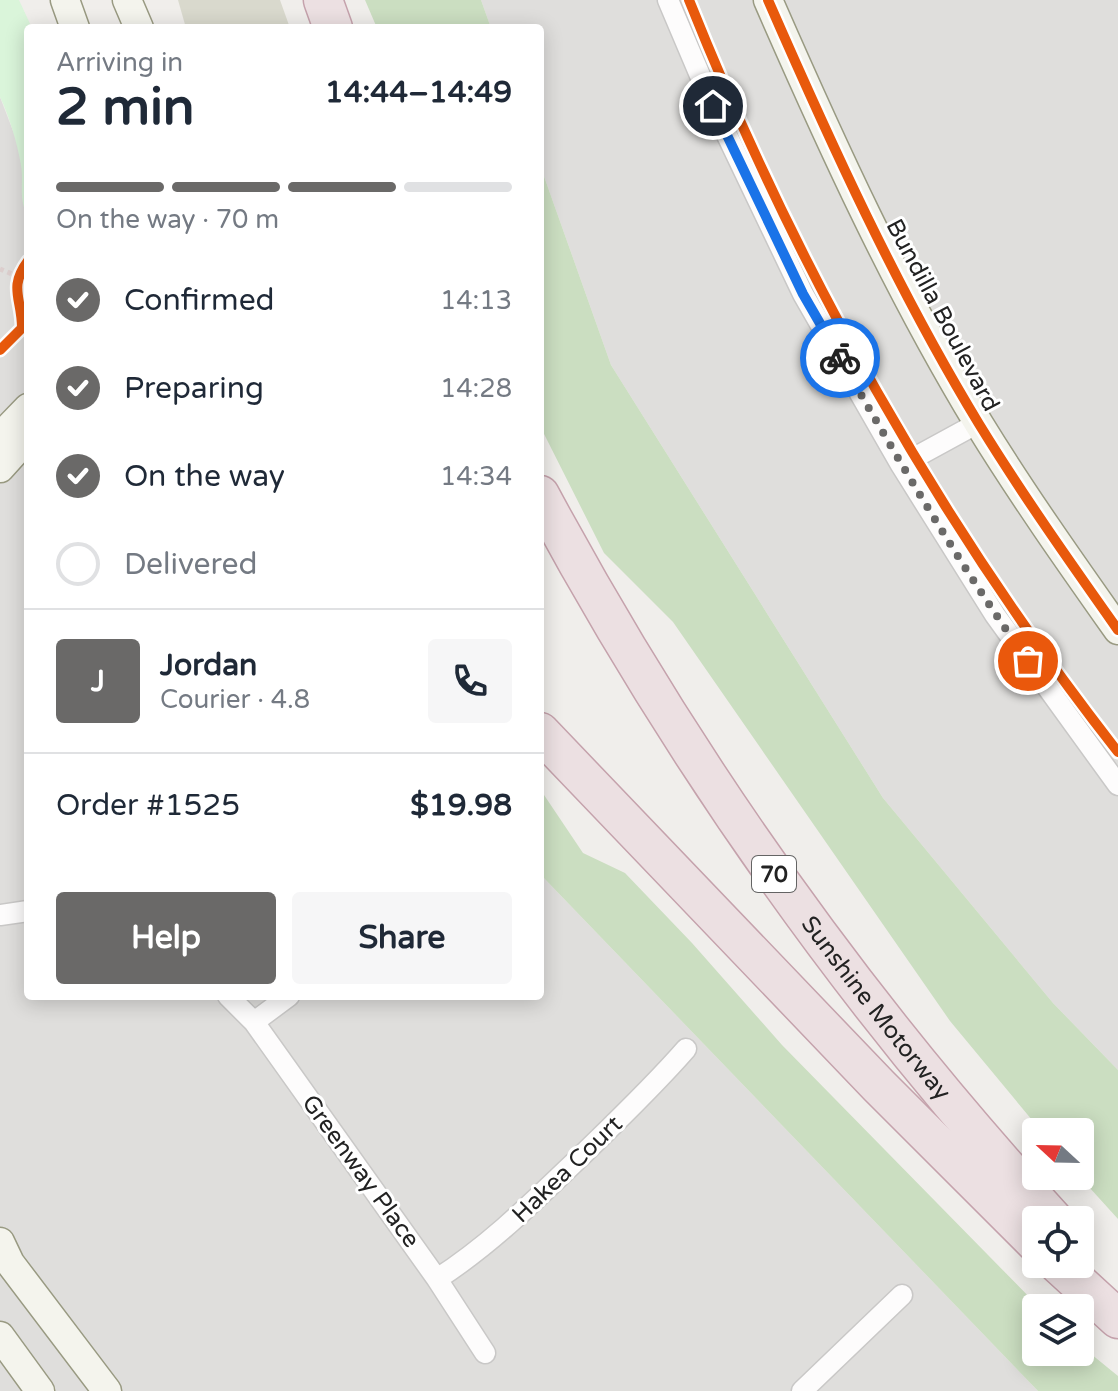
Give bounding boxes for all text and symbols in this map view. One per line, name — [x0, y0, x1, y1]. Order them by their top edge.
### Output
text: Arriving in — [56, 47, 183, 78]
pin — [679, 72, 747, 140]
text: 14:44–14:49 — [325, 74, 512, 111]
text: 2 min — [56, 76, 195, 139]
icon: home — [691, 84, 735, 128]
text: On the way · 70 m — [56, 204, 279, 235]
street label: Bundilla Boulevard — [880, 214, 1006, 416]
icon: check — [56, 278, 100, 322]
text: Confirmed — [124, 282, 275, 319]
text: 14:13 — [440, 285, 512, 316]
courier — [800, 318, 880, 398]
icon: bike — [818, 336, 862, 380]
icon: check — [56, 366, 100, 410]
text: Preparing — [124, 370, 264, 407]
text: 14:28 — [440, 373, 512, 404]
icon: check — [56, 454, 100, 498]
text: On the way — [124, 458, 285, 495]
text: 14:34 — [440, 461, 512, 492]
text: Delivered — [124, 546, 258, 583]
pin — [994, 627, 1062, 695]
button: phone — [428, 639, 512, 723]
icon: bag — [1006, 639, 1050, 683]
text: Jordan — [160, 647, 257, 684]
text: J — [91, 663, 105, 700]
text: Courier · 4.8 — [160, 684, 310, 715]
text: Order #1525 — [56, 787, 240, 824]
text: $19.98 — [410, 787, 512, 824]
road number: 70 — [752, 856, 796, 892]
button: Help — [56, 892, 276, 984]
button: Share — [292, 892, 512, 984]
street label: Sunshine Motorway — [795, 910, 957, 1106]
street label: Greenway Place — [296, 1089, 426, 1253]
street label: Hakea Court — [506, 1110, 628, 1229]
north arrow — [1022, 1118, 1094, 1190]
map controls — [1022, 1118, 1094, 1366]
button: locate — [1022, 1206, 1094, 1278]
button: layers — [1022, 1294, 1094, 1366]

